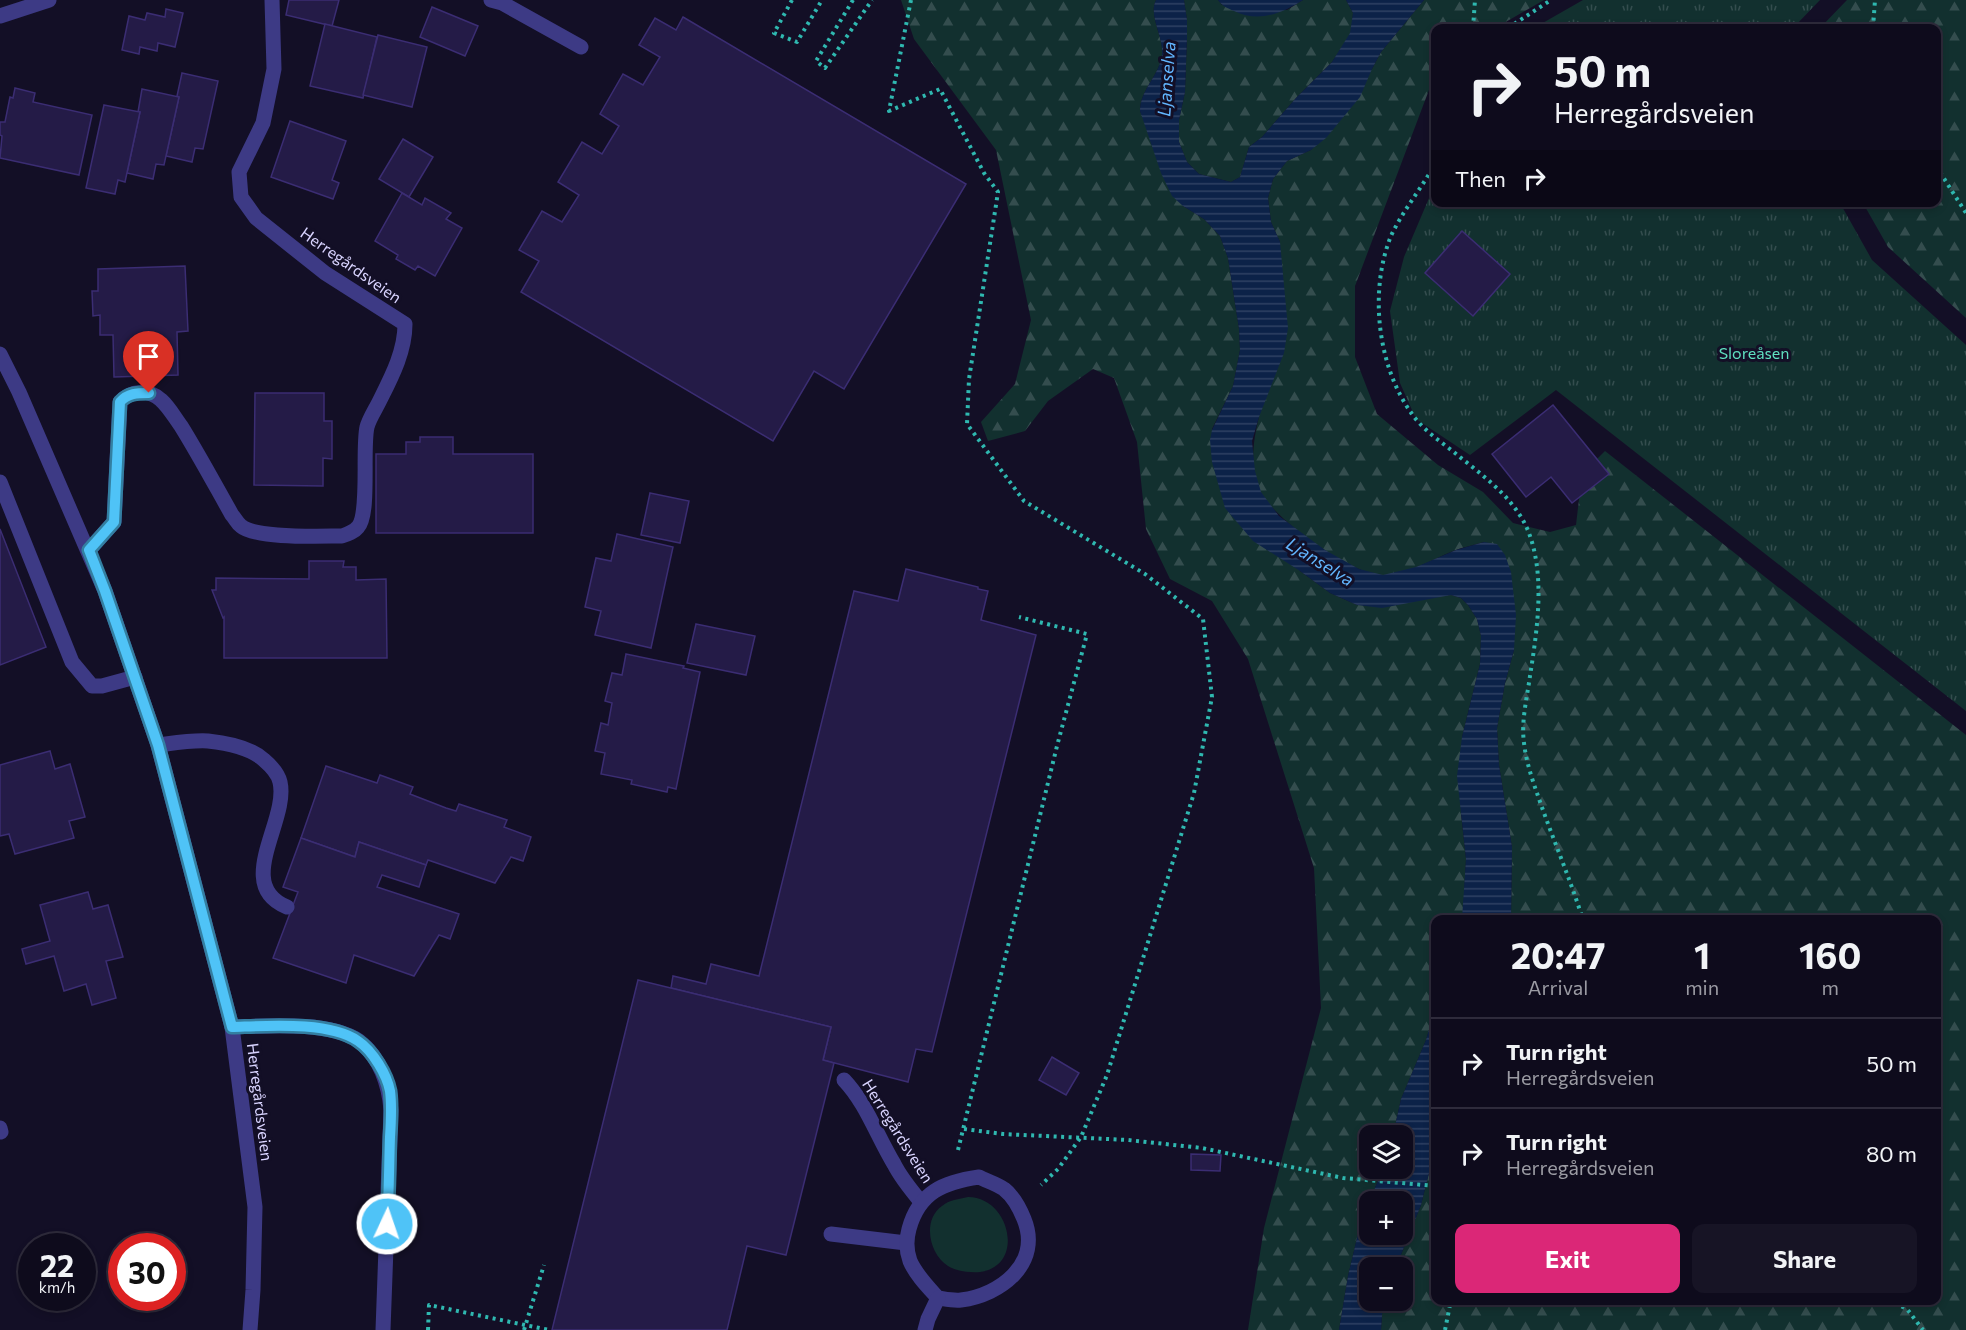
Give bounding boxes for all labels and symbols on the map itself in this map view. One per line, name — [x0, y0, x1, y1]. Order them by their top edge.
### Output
water label: Ljanselva — [1152, 41, 1180, 117]
street label: Herregårdsveien — [297, 223, 405, 306]
pin — [123, 331, 174, 393]
park label: Sloreåsen — [1719, 343, 1789, 362]
water label: Ljanselva — [1283, 532, 1358, 590]
street label: Herregårdsveien — [244, 1042, 277, 1162]
street label: Herregårdsveien — [859, 1075, 938, 1186]
position arrow — [355, 1192, 419, 1256]
speed limit sign: 30 — [108, 1233, 186, 1311]

